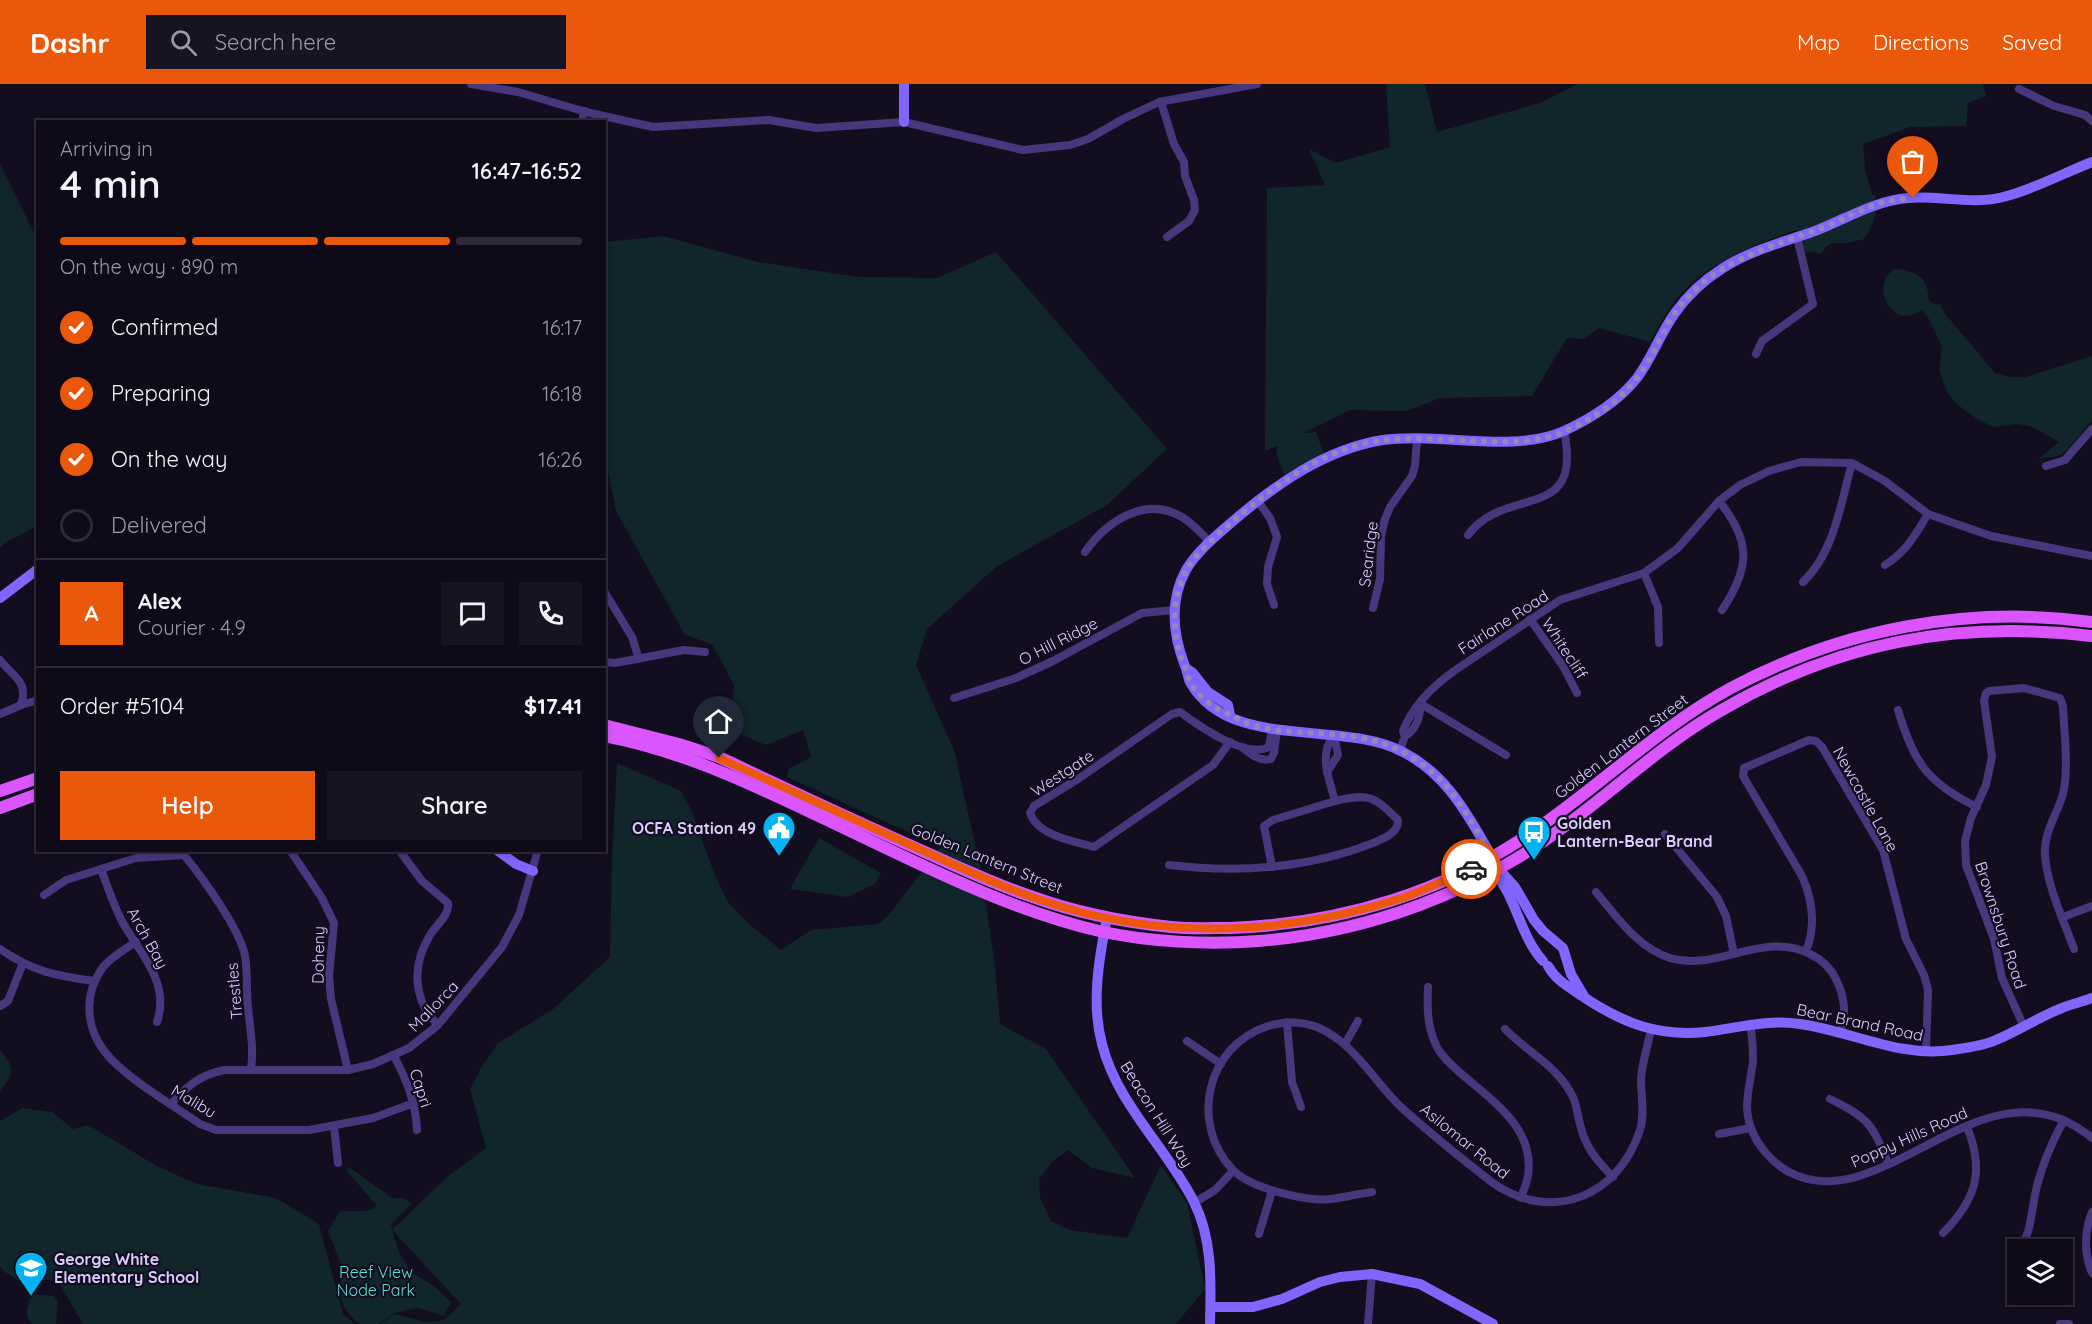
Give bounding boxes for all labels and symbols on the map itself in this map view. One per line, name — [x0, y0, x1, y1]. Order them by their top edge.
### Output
pin — [1887, 136, 1938, 198]
street label: Searidge — [1354, 520, 1382, 588]
street label: Fairlane Road — [1454, 585, 1552, 659]
street label: O Hill Ridge — [1015, 613, 1101, 669]
street label: Whitecliff — [1538, 614, 1593, 683]
street label: Golden Lantern Street — [1550, 689, 1692, 803]
pin — [693, 696, 744, 758]
street label: Newcastle Lane — [1829, 743, 1903, 855]
street label: Westgate — [1027, 745, 1097, 801]
public building icon: OCFA Station 49 — [761, 810, 797, 857]
place label: Golden Lantern-Bear Brand — [1557, 813, 1713, 851]
bus stop icon: Golden Lantern-Bear Brand — [1516, 814, 1552, 861]
place label: OCFA Station 49 — [632, 818, 756, 838]
street label: Golden Lantern Street — [908, 818, 1066, 898]
courier — [1441, 839, 1501, 899]
street label: Brownsbury Road — [1971, 859, 2031, 991]
street label: Arch Bay — [123, 904, 173, 972]
street label: Doheny — [307, 926, 329, 984]
street label: Trestles — [222, 962, 246, 1020]
street label: Mallorca — [404, 976, 462, 1036]
street label: Bear Brand Road — [1795, 999, 1925, 1045]
street label: Beacon Hill Way — [1116, 1057, 1198, 1171]
street label: Capri — [405, 1066, 437, 1110]
street label: Malibu — [168, 1080, 220, 1122]
street label: Asilomar Road — [1416, 1099, 1514, 1183]
street label: Poppy Hills Road — [1847, 1102, 1971, 1172]
place label: George White Elementary School — [54, 1249, 199, 1287]
school or university icon: George White Elementary School — [13, 1250, 49, 1297]
park label: Reef View Node Park — [337, 1262, 415, 1300]

